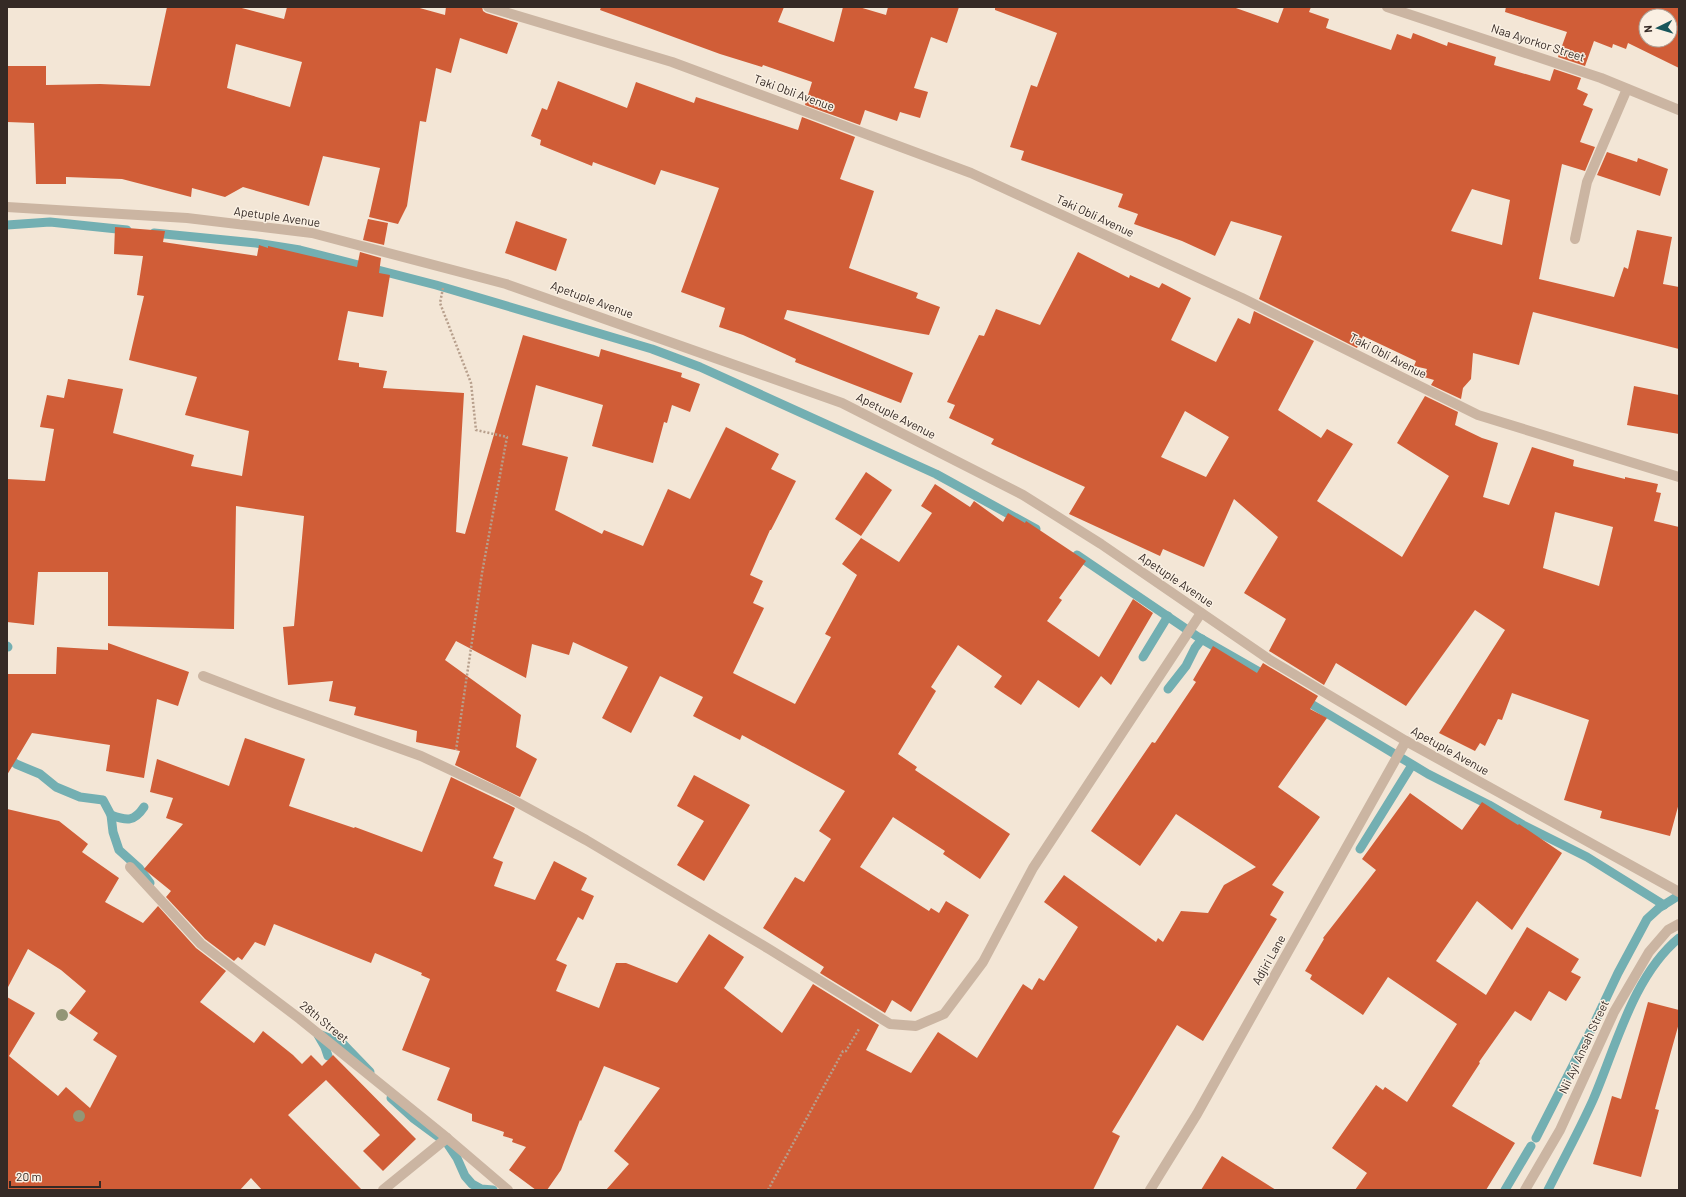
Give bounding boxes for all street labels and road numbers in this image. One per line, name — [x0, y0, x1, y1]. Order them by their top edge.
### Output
street label: Naa Ayorkor Street — [1490, 20, 1587, 64]
street label: Taki Obli Avenue — [752, 71, 836, 113]
street label: Taki Obli Avenue — [1054, 191, 1137, 239]
street label: Apetuple Avenue — [233, 203, 321, 229]
street label: Apetuple Avenue — [549, 278, 636, 321]
street label: Taki Obli Avenue — [1348, 330, 1429, 381]
street label: Apetuple Avenue — [854, 389, 939, 441]
street label: Apetuple Avenue — [1136, 549, 1217, 609]
street label: Apetuple Avenue — [1409, 723, 1492, 777]
street label: Adjiri Lane — [1249, 932, 1288, 987]
street label: 28th Street — [297, 997, 352, 1045]
street label: Nii Ayi Ansah Street — [1555, 997, 1611, 1096]

